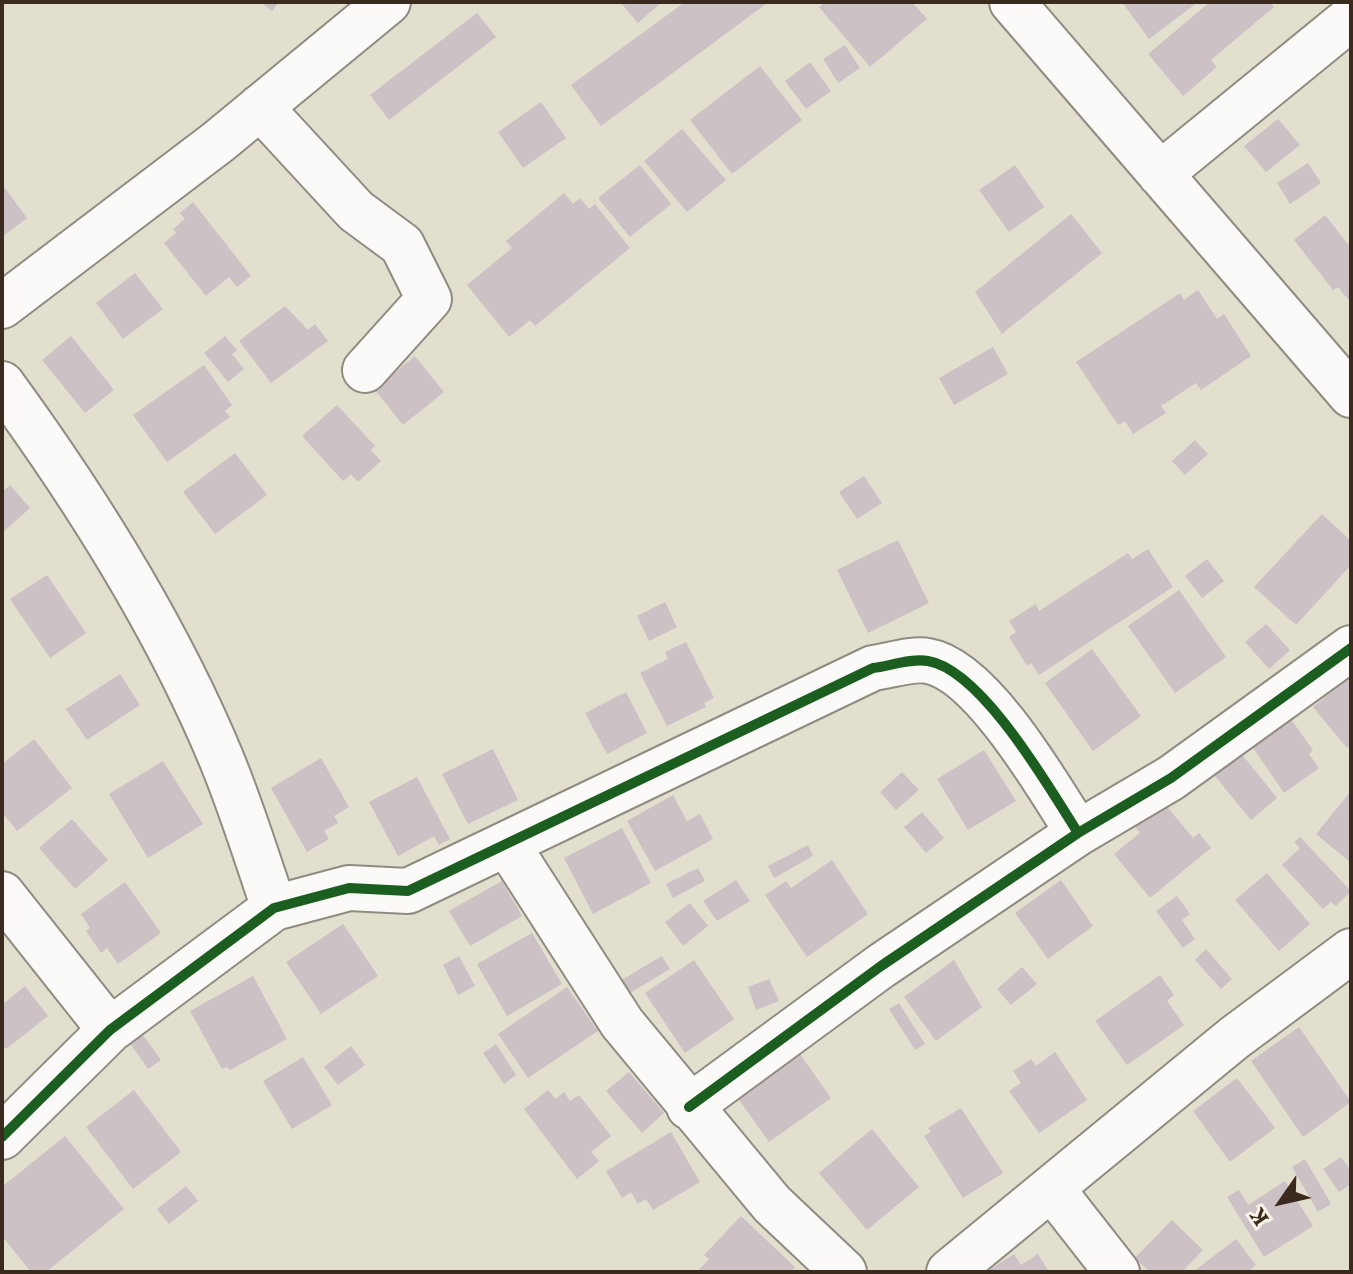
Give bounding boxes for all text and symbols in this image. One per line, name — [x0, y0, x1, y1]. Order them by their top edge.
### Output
north arrow — [1241, 1162, 1321, 1242]
text: K — [1243, 1200, 1278, 1231]

